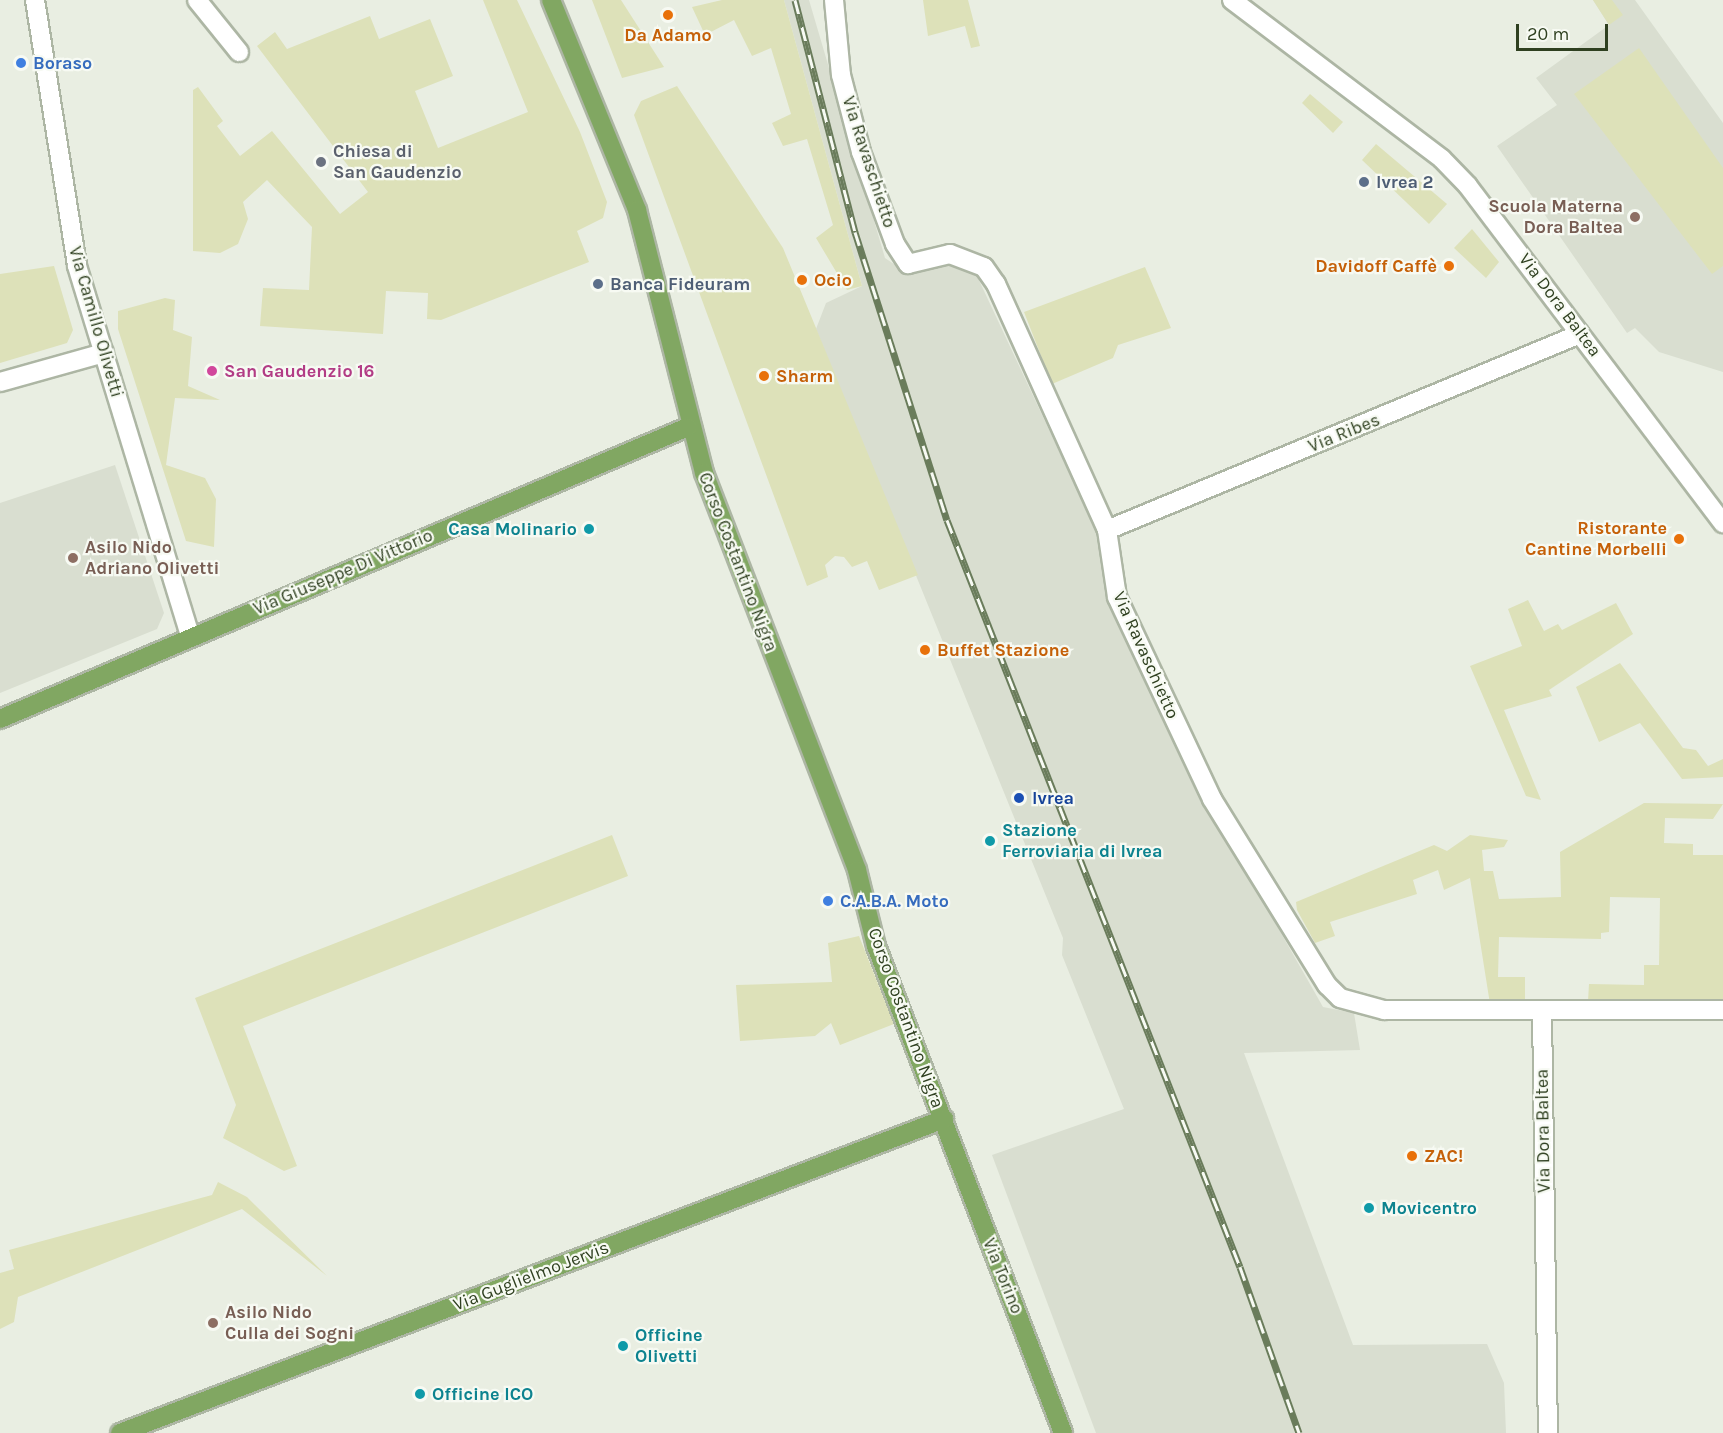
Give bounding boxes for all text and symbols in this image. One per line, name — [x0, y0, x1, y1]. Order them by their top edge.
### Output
marker: Da Adamo — [661, 8, 675, 22]
scale bar — [1519, 12, 1610, 50]
text: 20 m — [1527, 23, 1569, 45]
place label: Da Adamo — [624, 24, 712, 46]
place label: Boraso — [33, 52, 92, 74]
marker: Boraso — [14, 56, 28, 70]
street label: Via Ravaschietto — [838, 93, 900, 231]
place label: Chiesa di San Gaudenzio — [333, 141, 462, 184]
marker: Chiesa di San Gaudenzio — [314, 155, 328, 169]
place label: Ivrea 2 — [1376, 171, 1433, 193]
marker: Ivrea 2 — [1357, 175, 1371, 189]
place label: Scuola Materna Dora Baltea — [1488, 196, 1623, 238]
marker: Scuola Materna Dora Baltea — [1628, 210, 1642, 224]
street label: Via Camillo Olivetti — [64, 244, 128, 400]
street label: Via Dora Baltea — [1514, 249, 1606, 361]
place label: Davidoff Caffè — [1315, 255, 1437, 277]
marker: Davidoff Caffè — [1442, 259, 1456, 273]
place label: Ocio — [814, 269, 852, 291]
place label: Banca Fideuram — [610, 273, 750, 295]
marker: Ocio — [795, 273, 809, 287]
marker: Banca Fideuram — [591, 277, 605, 291]
place label: San Gaudenzio 16 — [224, 360, 374, 382]
marker: San Gaudenzio 16 — [205, 364, 219, 378]
place label: Sharm — [776, 365, 833, 387]
marker: Sharm — [757, 369, 771, 383]
street label: Via Ribes — [1305, 409, 1383, 457]
street label: Corso Costantino Nigra — [694, 469, 782, 655]
place label: Casa Molinario — [448, 518, 577, 540]
place label: Ristorante Cantine Morbelli — [1525, 518, 1667, 560]
marker: Casa Molinario — [582, 522, 596, 536]
street label: Via Giuseppe Di Vittorio — [250, 524, 436, 620]
marker: Ristorante Cantine Morbelli — [1672, 532, 1686, 546]
place label: Asilo Nido Adriano Olivetti — [85, 537, 219, 580]
marker: Asilo Nido Adriano Olivetti — [66, 551, 80, 565]
street label: Via Ravaschietto — [1108, 588, 1184, 722]
place label: Buffet Stazione — [937, 639, 1069, 661]
marker: Buffet Stazione — [918, 643, 932, 657]
place label: Ivrea — [1032, 787, 1074, 809]
marker: Ivrea — [1010, 789, 1028, 807]
place label: Stazione Ferroviaria di Ivrea — [1002, 820, 1162, 862]
marker: Stazione Ferroviaria di Ivrea — [983, 834, 997, 848]
place label: C.A.B.A. Moto — [840, 890, 949, 912]
marker: C.A.B.A. Moto — [821, 894, 835, 908]
street label: Corso Costantino Nigra — [863, 925, 949, 1111]
street label: Via Dora Baltea — [1531, 1069, 1555, 1193]
place label: ZAC! — [1424, 1145, 1463, 1167]
marker: ZAC! — [1405, 1149, 1419, 1163]
place label: Movicentro — [1381, 1197, 1477, 1219]
marker: Movicentro — [1362, 1201, 1376, 1215]
street label: Via Torino — [978, 1235, 1028, 1317]
street label: Via Guglielmo Jervis — [450, 1236, 612, 1316]
place label: Asilo Nido Culla dei Sogni — [225, 1302, 354, 1344]
marker: Asilo Nido Culla dei Sogni — [206, 1316, 220, 1330]
place label: Officine Olivetti — [635, 1325, 703, 1368]
marker: Officine Olivetti — [616, 1339, 630, 1353]
place label: Officine ICO — [432, 1383, 533, 1405]
marker: Officine ICO — [413, 1387, 427, 1401]

